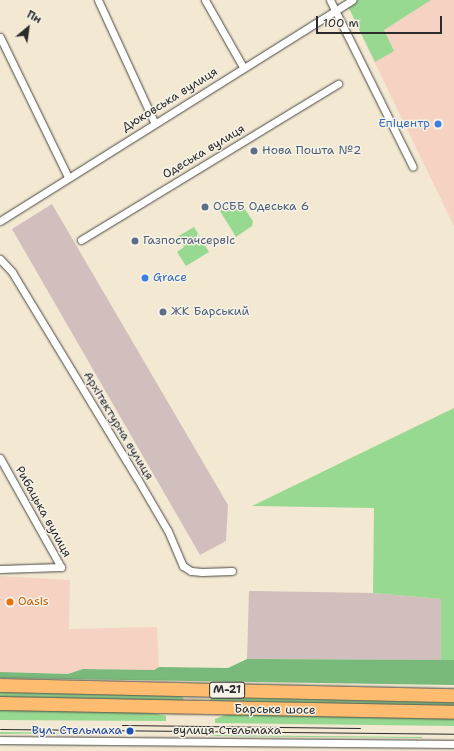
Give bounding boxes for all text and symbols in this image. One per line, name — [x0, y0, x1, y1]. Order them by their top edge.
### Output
text: Пн — [24, 7, 44, 27]
north arrow — [8, 8, 48, 48]
scale bar — [318, 8, 444, 34]
text: 100 m — [323, 15, 359, 31]
street label: Дюковська вулиця — [119, 65, 221, 135]
place label: Епіцентр — [379, 117, 430, 131]
marker: Епіцентр — [433, 119, 443, 129]
street label: Одеська вулиця — [160, 122, 248, 182]
place label: Нова Пошта №2 — [262, 144, 361, 158]
marker: Нова Пошта №2 — [249, 146, 259, 156]
place label: ОСББ Одеська 6 — [213, 200, 309, 214]
marker: ОСББ Одеська 6 — [200, 202, 210, 212]
place label: Газпостачсервіс — [143, 234, 235, 248]
marker: Газпостачсервіс — [130, 236, 140, 246]
place label: Grace — [153, 271, 187, 285]
marker: Grace — [140, 273, 150, 283]
place label: ЖК Барський — [171, 305, 249, 319]
marker: ЖК Барський — [158, 307, 168, 317]
street label: Архітектурна вулиця — [80, 369, 156, 483]
street label: Рибацька вулиця — [12, 464, 74, 560]
place label: Oasis — [18, 595, 49, 609]
marker: Oasis — [5, 597, 15, 607]
road number: М-21 — [209, 681, 245, 699]
street label: Барське шосе — [234, 702, 316, 718]
place label: Вул. Стельмаха — [32, 724, 122, 738]
street label: вулиця Стельмаха — [173, 724, 281, 738]
marker: Вул. Стельмаха — [125, 726, 135, 736]

